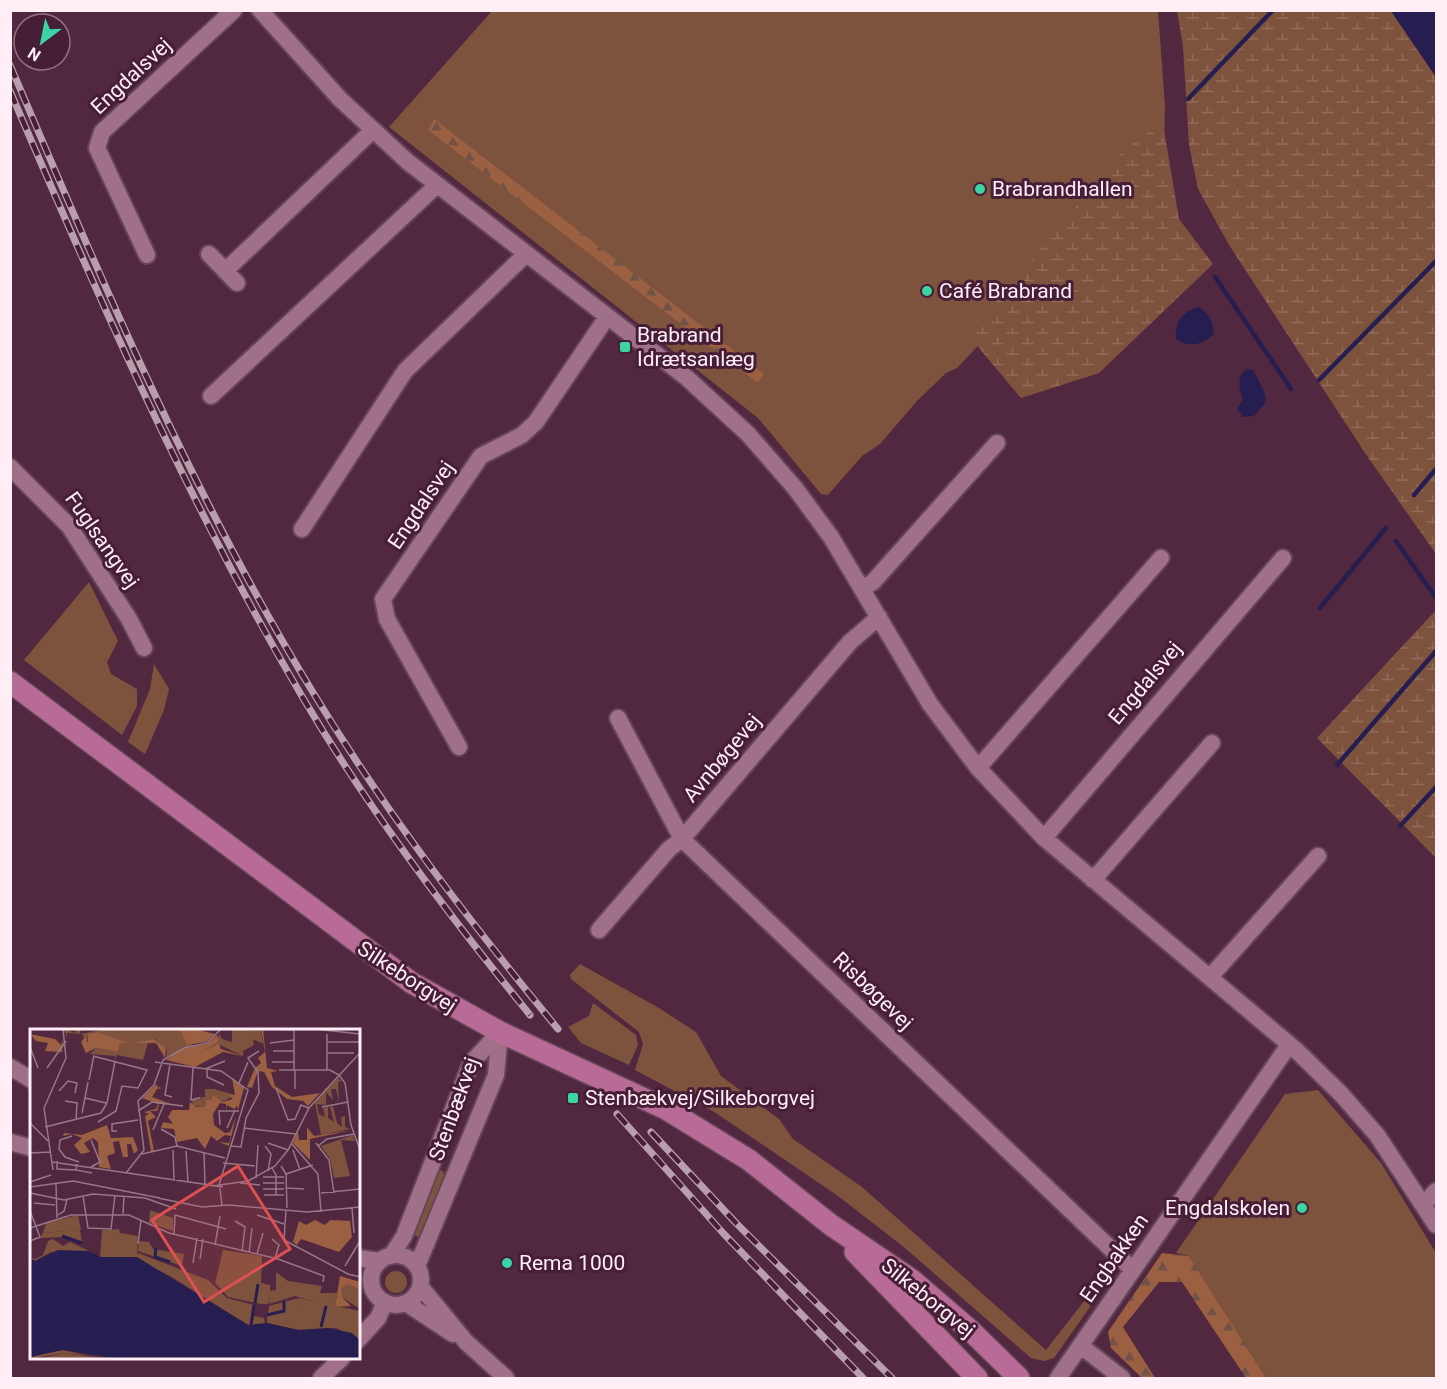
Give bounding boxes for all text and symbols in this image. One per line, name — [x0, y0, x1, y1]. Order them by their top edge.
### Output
north arrow — [12, 12, 72, 72]
street label: Engdalsvej — [86, 33, 176, 119]
text: N — [24, 43, 44, 65]
place label: Brabrandhallen — [992, 177, 1133, 201]
marker: Brabrandhallen — [973, 182, 987, 196]
place label: Café Brabrand — [939, 279, 1072, 303]
marker: Café Brabrand — [920, 284, 934, 298]
place label: Brabrand Idrætsanlæg — [637, 323, 755, 371]
marker: Brabrand Idrætsanlæg — [618, 340, 632, 354]
street label: Engdalsvej — [383, 457, 459, 553]
street label: Fuglsangvej — [60, 487, 144, 593]
street label: Engdalsvej — [1103, 637, 1187, 729]
street label: Avnbøgevej — [678, 709, 766, 807]
street label: Silkeborgvej — [353, 936, 461, 1018]
street label: Risbøgevej — [828, 947, 918, 1035]
inset map — [30, 1029, 360, 1359]
street label: Stenbækvej — [424, 1054, 484, 1164]
place label: Stenbækvej/Silkeborgvej — [585, 1086, 815, 1110]
marker: Stenbækvej/Silkeborgvej — [566, 1091, 580, 1105]
place label: Engdalskolen — [1165, 1196, 1290, 1220]
marker: Engdalskolen — [1295, 1201, 1309, 1215]
street label: Engbakken — [1075, 1209, 1153, 1307]
place label: Rema 1000 — [519, 1251, 625, 1275]
street label: Silkeborgvej — [877, 1253, 979, 1343]
marker: Rema 1000 — [500, 1256, 514, 1270]

